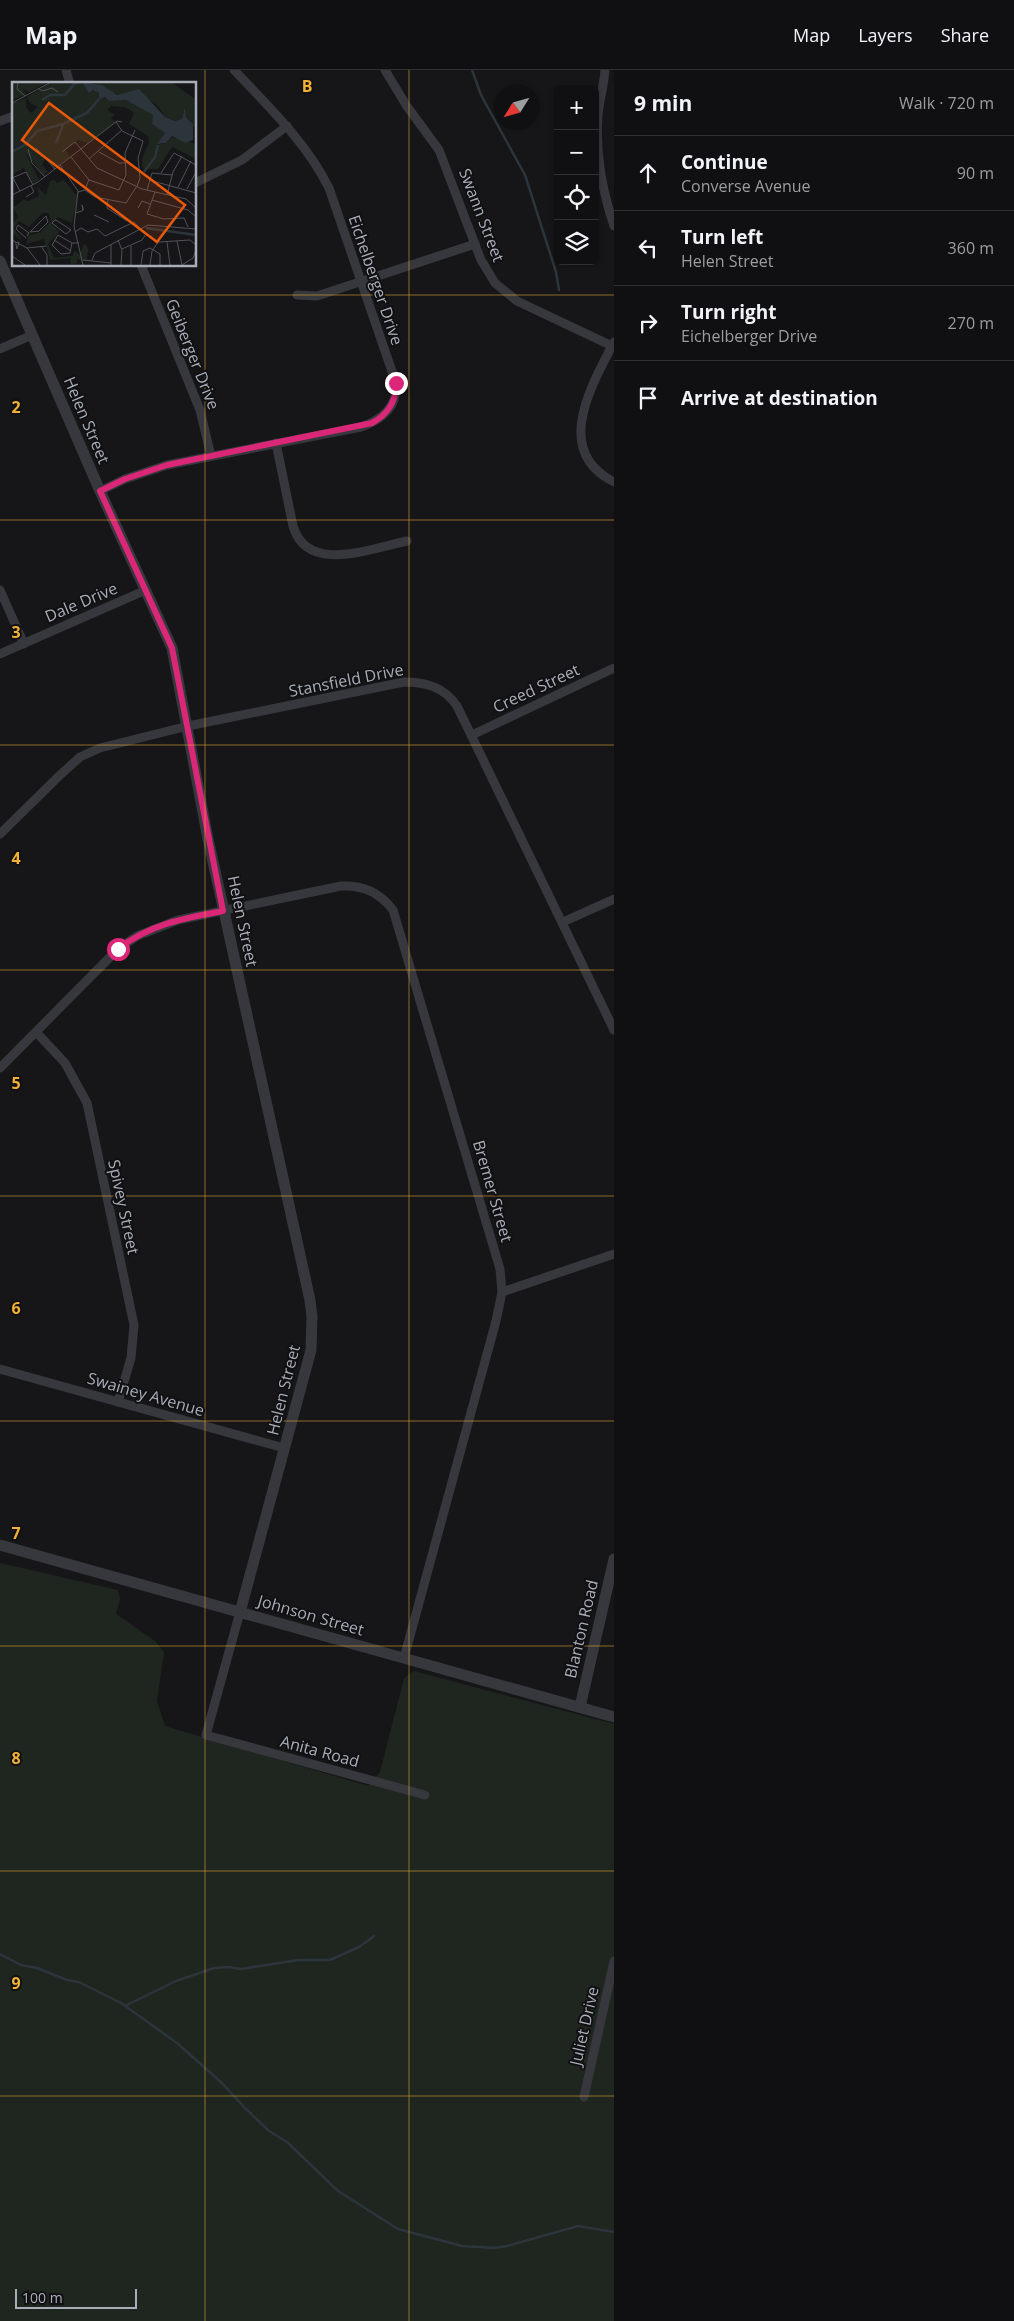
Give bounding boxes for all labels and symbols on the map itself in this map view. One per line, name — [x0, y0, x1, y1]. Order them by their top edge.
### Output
text: B — [302, 75, 312, 97]
inset map — [12, 82, 196, 266]
north arrow — [494, 85, 539, 130]
street label: Swann Street — [454, 165, 510, 265]
street label: Eichelberger Drive — [343, 212, 409, 348]
street label: Geiberger Drive — [161, 295, 225, 413]
route end — [385, 372, 408, 395]
street label: Helen Street — [59, 373, 115, 467]
text: 2 — [11, 396, 21, 418]
street label: Dale Drive — [41, 577, 121, 627]
text: 3 — [11, 621, 21, 643]
street label: Stansfield Drive — [287, 658, 405, 702]
street label: Creed Street — [489, 658, 583, 718]
text: 4 — [11, 847, 21, 869]
street label: Helen Street — [223, 873, 263, 969]
route start — [107, 938, 130, 961]
text: 5 — [11, 1072, 21, 1094]
street label: Bremer Street — [468, 1137, 518, 1245]
street label: Spivey Street — [103, 1158, 145, 1257]
text: 6 — [11, 1297, 21, 1319]
street label: Helen Street — [261, 1342, 305, 1438]
street label: Swainey Avenue — [85, 1367, 207, 1421]
text: 7 — [11, 1522, 21, 1544]
street label: Blanton Road — [559, 1578, 603, 1680]
street label: Johnson Street — [253, 1589, 367, 1641]
street label: Anita Road — [278, 1730, 362, 1772]
text: 8 — [11, 1747, 21, 1769]
text: 9 — [11, 1972, 21, 1994]
street label: Juliet Drive — [564, 1984, 604, 2069]
scale bar — [15, 2286, 138, 2309]

